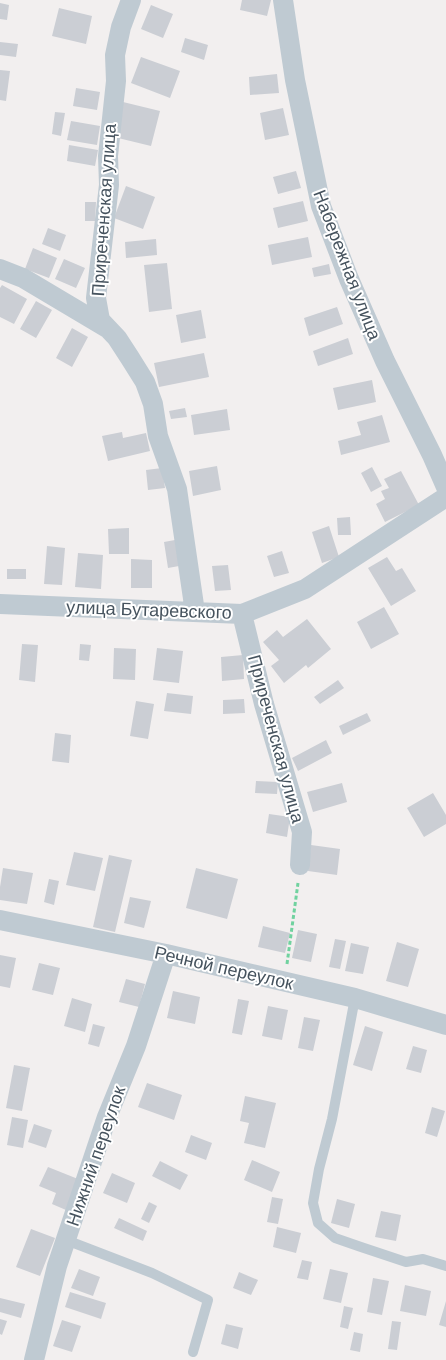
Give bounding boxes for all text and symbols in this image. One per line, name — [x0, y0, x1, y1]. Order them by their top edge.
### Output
street label: Приреченская улица — [88, 122, 120, 297]
street label: Набережная улица — [309, 187, 385, 344]
street label: улица Бутаревского — [66, 597, 232, 623]
street label: Приреченская улица — [244, 653, 308, 826]
street label: Речной переулок — [153, 942, 295, 994]
street label: Нижний переулок — [63, 1083, 129, 1229]

